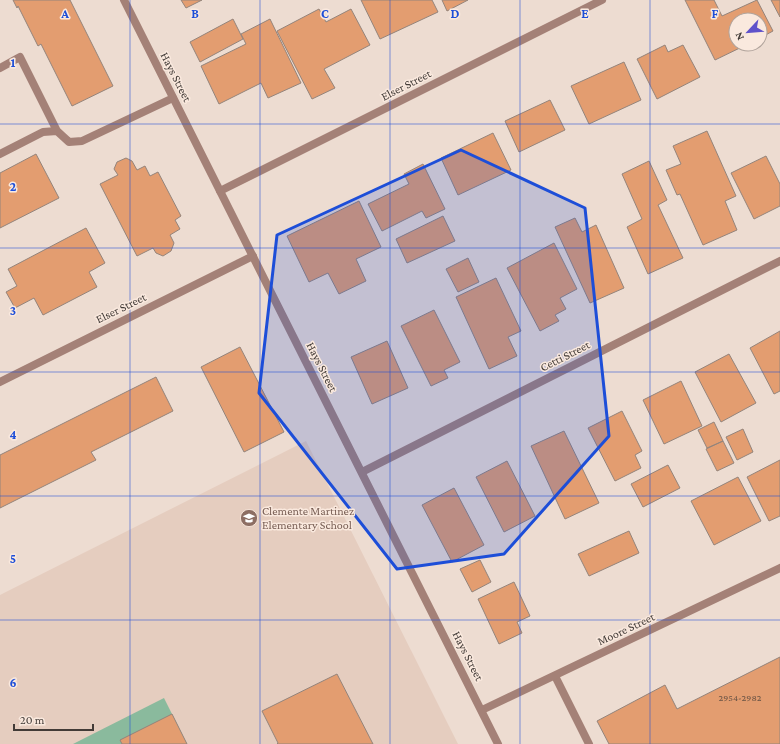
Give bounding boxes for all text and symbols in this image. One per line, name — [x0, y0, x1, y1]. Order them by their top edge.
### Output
text: A — [60, 6, 69, 21]
text: B — [191, 6, 199, 21]
text: C — [321, 6, 329, 21]
text: D — [451, 6, 460, 21]
text: E — [581, 6, 589, 21]
text: F — [712, 6, 719, 21]
north arrow — [728, 12, 768, 52]
text: N — [732, 30, 746, 42]
street label: Hays Street — [158, 50, 195, 105]
text: 1 — [11, 55, 16, 70]
street label: Elser Street — [379, 66, 434, 104]
text: 2 — [10, 179, 17, 194]
street label: Elser Street — [94, 289, 149, 326]
text: 3 — [10, 303, 16, 318]
street label: Cetti Street — [538, 337, 593, 374]
street label: Hays Street — [304, 340, 341, 395]
text: 4 — [9, 427, 17, 442]
place label: Clemente Martinez Elementary School — [262, 504, 354, 532]
school or university icon: Clemente Martinez Elementary School — [239, 508, 259, 528]
text: 5 — [10, 551, 16, 566]
street label: Moore Street — [595, 609, 658, 648]
street label: Hays Street — [450, 629, 487, 684]
text: 6 — [9, 675, 17, 690]
house number: 2954-2982 — [718, 692, 762, 703]
scale bar — [14, 706, 93, 732]
text: 20 m — [20, 713, 45, 727]

